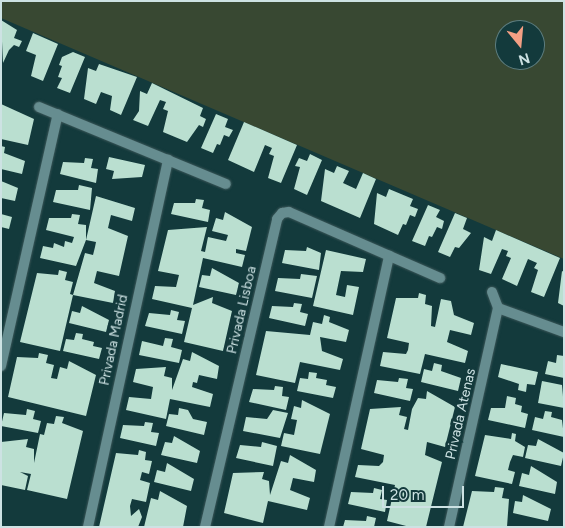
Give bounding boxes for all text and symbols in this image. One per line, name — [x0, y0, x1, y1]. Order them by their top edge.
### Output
north arrow — [495, 20, 545, 70]
text: N — [517, 49, 532, 69]
street label: Privada Lisboa — [224, 264, 260, 356]
street label: Privada Madrid — [96, 293, 132, 387]
street label: Privada Atenas — [442, 367, 480, 461]
scale bar — [385, 476, 468, 508]
text: 20 m — [390, 486, 424, 504]

